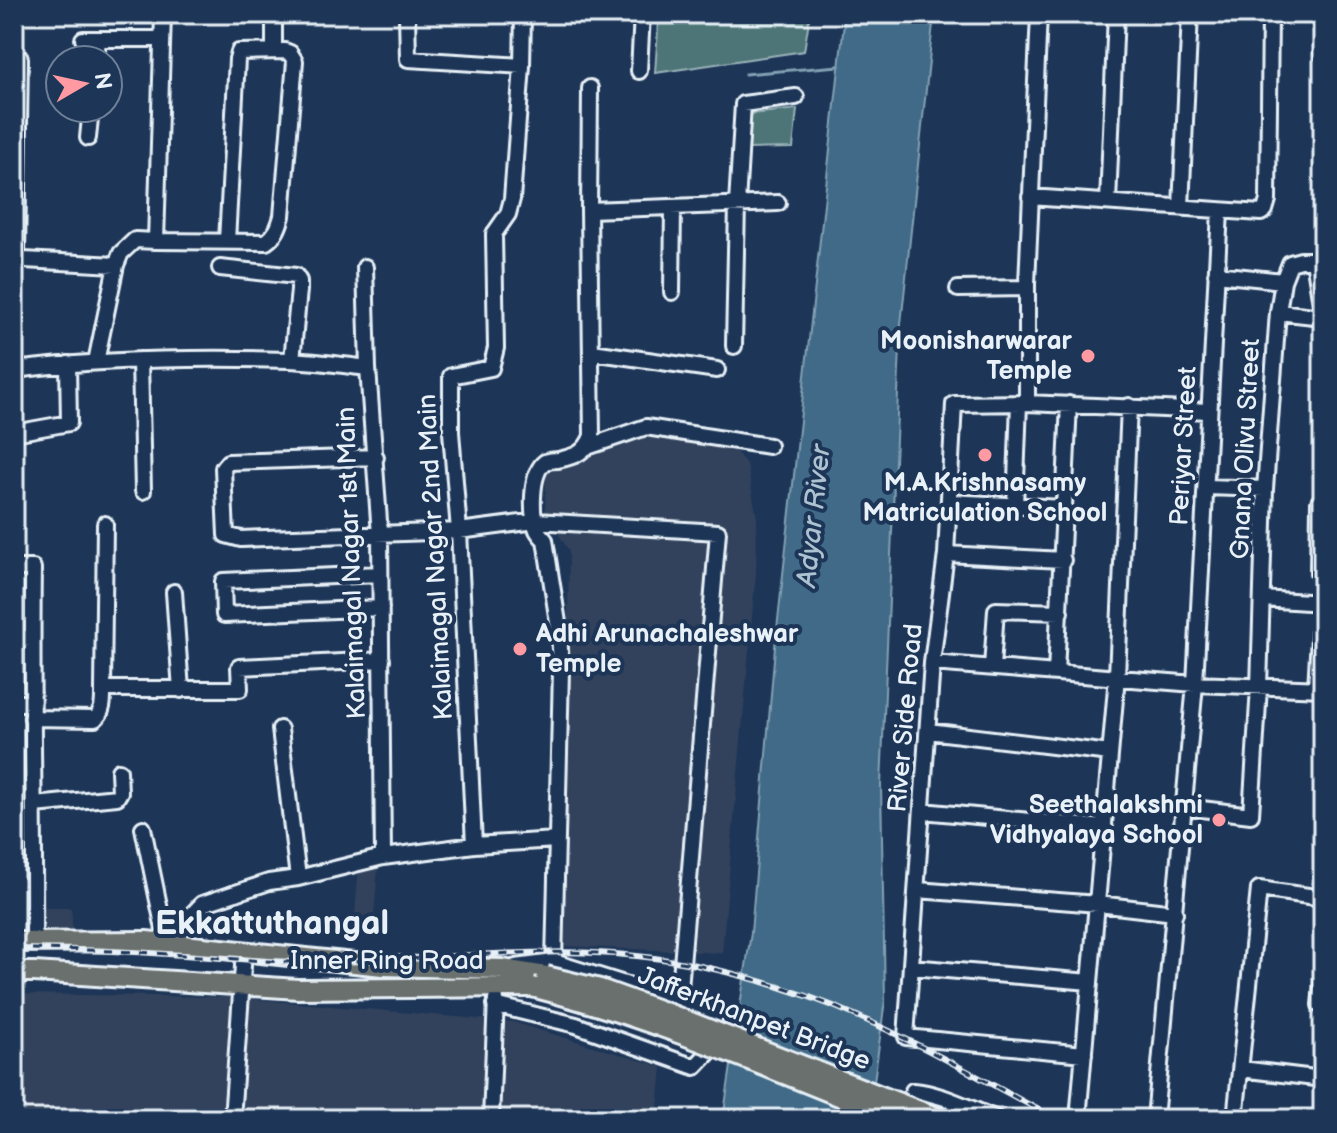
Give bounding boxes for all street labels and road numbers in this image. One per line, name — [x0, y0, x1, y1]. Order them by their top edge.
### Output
street label: Gnana Olivu Street — [1225, 338, 1267, 560]
street label: Periyar Street — [1164, 366, 1204, 526]
street label: Kalaimagal Nagar 2nd Main — [412, 393, 460, 721]
street label: Kalaimagal Nagar 1st Main — [331, 406, 373, 720]
street label: River Side Road — [882, 622, 930, 814]
street label: Inner Ring Road — [290, 946, 484, 977]
street label: Jafferkhanpet Bridge — [633, 960, 875, 1078]

